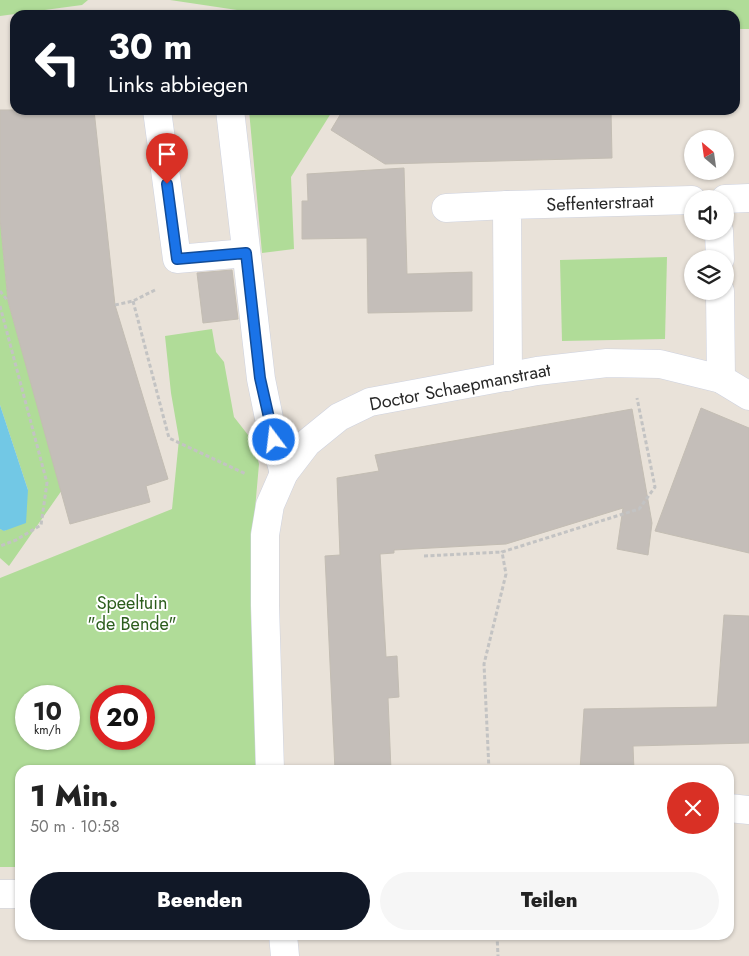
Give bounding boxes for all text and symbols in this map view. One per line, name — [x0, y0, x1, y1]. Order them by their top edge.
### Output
text: 30 m — [108, 22, 192, 72]
icon: left — [25, 30, 90, 95]
text: Links abbiegen — [108, 68, 248, 100]
north arrow — [684, 130, 734, 180]
map controls — [684, 130, 734, 300]
pin — [146, 133, 188, 184]
icon: arrive — [153, 140, 181, 168]
street label: Seffenterstraat — [546, 188, 655, 218]
button: sound — [684, 190, 734, 240]
button: layers — [684, 250, 734, 300]
street label: Doctor Schaepmanstraat — [367, 357, 553, 417]
position arrow — [247, 413, 299, 465]
park label: Speeltuin "de Bende" — [87, 590, 177, 637]
speed limit sign: 20 — [90, 685, 155, 750]
text: 10 — [33, 693, 62, 729]
text: km/h — [34, 721, 61, 739]
text: 1 Min. — [30, 774, 118, 817]
button: close — [667, 782, 719, 834]
text: 50 m · 10:58 — [30, 815, 120, 838]
button: Beenden — [30, 872, 370, 930]
button: Teilen — [380, 872, 719, 930]

